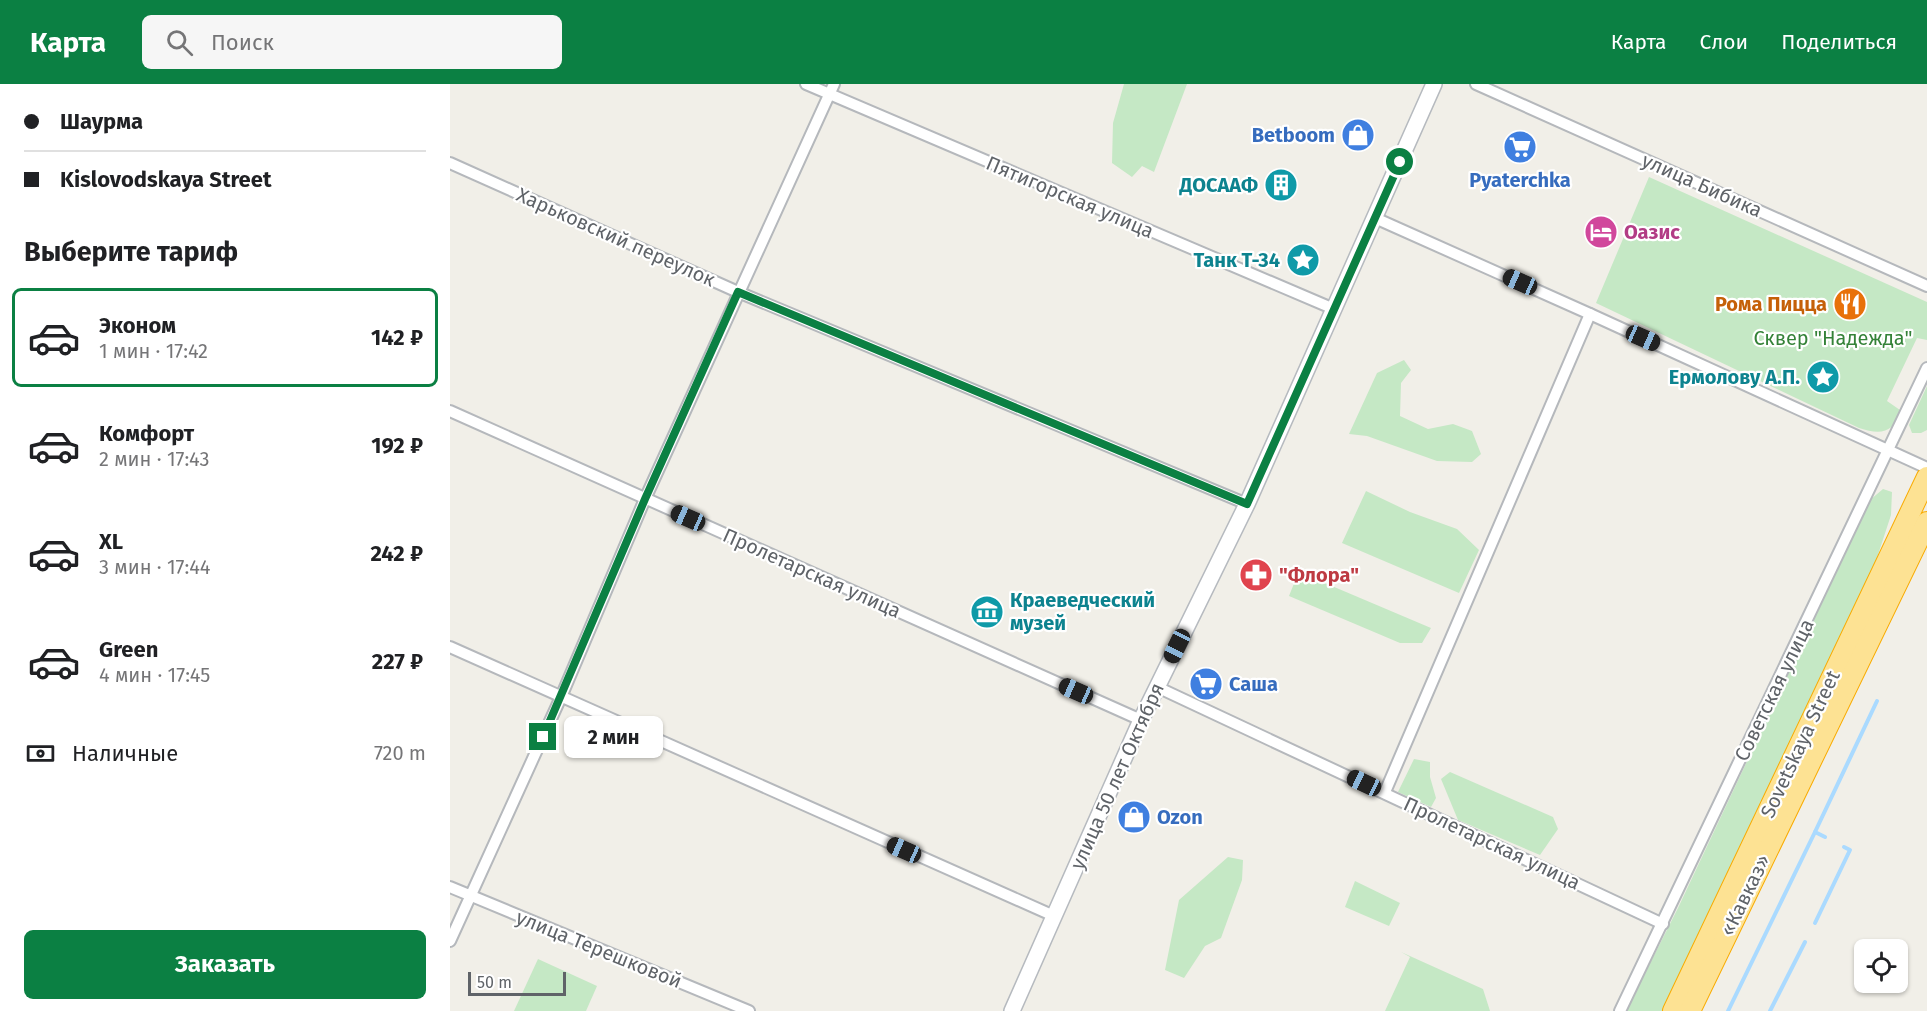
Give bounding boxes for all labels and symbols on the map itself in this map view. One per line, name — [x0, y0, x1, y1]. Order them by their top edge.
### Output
shop icon: Betboom — [1340, 117, 1376, 153]
place label: Betboom — [1252, 123, 1335, 147]
supermarket icon: Pyaterchka — [1502, 129, 1538, 165]
route start — [1386, 148, 1413, 175]
street label: улица Бибика — [1638, 148, 1766, 222]
street label: Пятигорская улица — [983, 151, 1157, 243]
building icon: ДОСААФ — [1263, 167, 1299, 203]
place label: Pyaterchka — [1469, 168, 1571, 192]
place label: ДОСААФ — [1179, 173, 1258, 197]
street label: Харьковский переулок — [513, 182, 719, 292]
hotel icon: Оазис — [1583, 214, 1619, 250]
place label: Оазис — [1624, 220, 1680, 244]
place icon: Танк Т-34 — [1285, 242, 1321, 278]
place label: Танк Т-34 — [1193, 248, 1280, 272]
car — [1500, 266, 1540, 298]
restaurant icon: Рома Пицца — [1832, 286, 1868, 322]
place label: Рома Пицца — [1715, 292, 1827, 316]
car — [1623, 322, 1663, 354]
park label: Сквер "Надежда" — [1753, 326, 1913, 350]
place icon: Ермолову А.П. — [1805, 359, 1841, 395]
place label: Ермолову А.П. — [1669, 365, 1800, 389]
car — [668, 502, 708, 534]
street label: Пролетарская улица — [719, 523, 905, 623]
pharmacy icon: "Флора" — [1238, 557, 1274, 593]
place label: "Флора" — [1279, 563, 1359, 587]
place label: Краеведческий музей — [1010, 588, 1155, 635]
museum icon: Краеведческий музей — [969, 594, 1005, 630]
street label: Советская улица — [1729, 615, 1819, 765]
car — [1161, 626, 1193, 666]
supermarket icon: Саша — [1188, 666, 1224, 702]
street label: Sovetskaya Street — [1755, 666, 1845, 822]
place label: Саша — [1229, 672, 1278, 696]
car — [1056, 675, 1096, 707]
street label: улица 50 лет Октября — [1065, 679, 1169, 873]
callout: 2 мин — [564, 716, 663, 758]
route end — [529, 723, 556, 750]
car — [1344, 767, 1384, 799]
street label: Пролетарская улица — [1400, 791, 1584, 895]
shop icon: Ozon — [1116, 799, 1152, 835]
place label: Ozon — [1157, 805, 1203, 829]
car — [884, 834, 924, 866]
street label: «Кавказ» — [1715, 850, 1775, 940]
street label: улица Терешковой — [513, 905, 685, 993]
scale bar — [468, 969, 566, 996]

